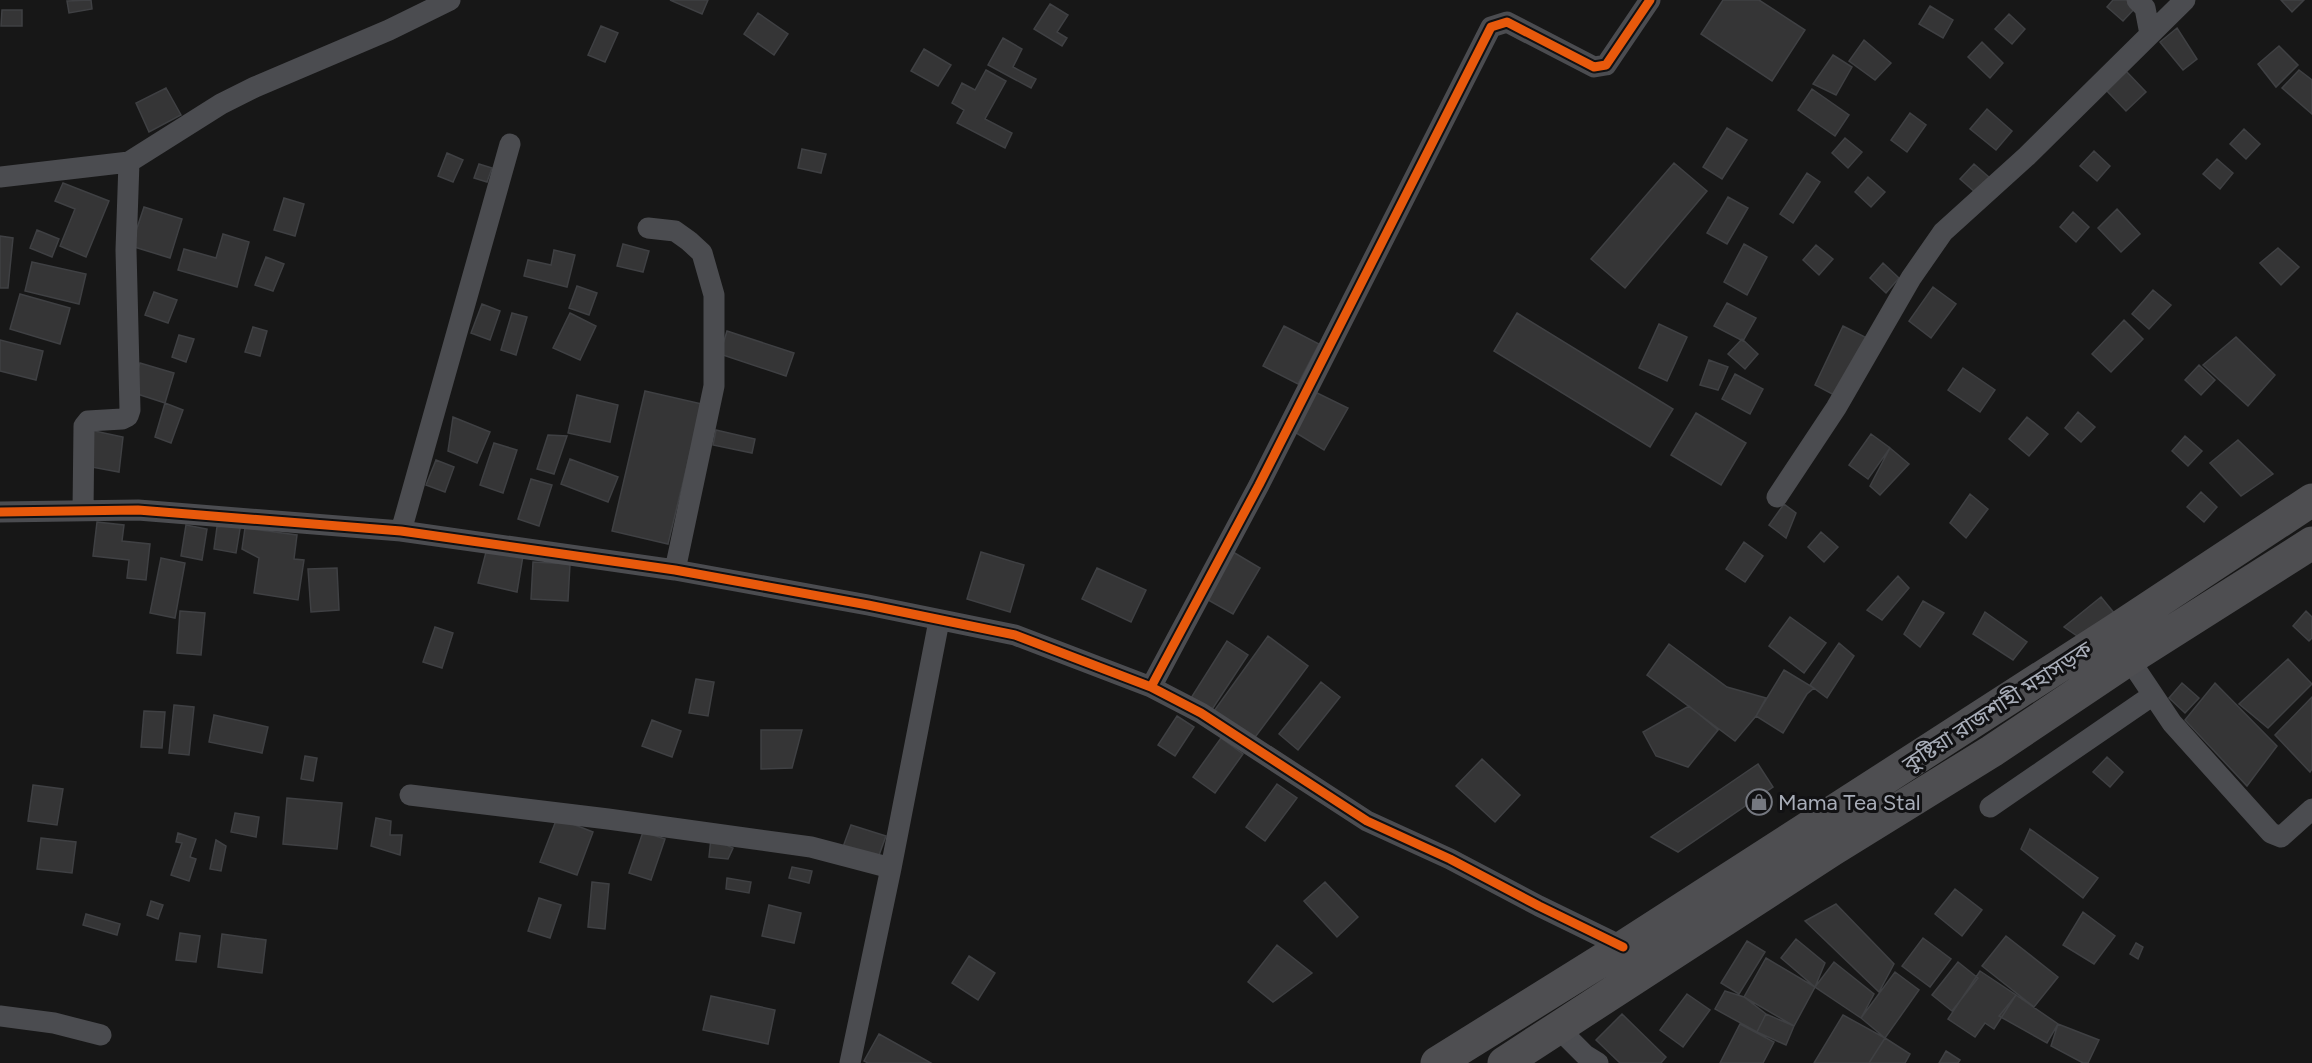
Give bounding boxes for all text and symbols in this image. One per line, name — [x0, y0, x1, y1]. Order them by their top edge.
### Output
street label: কুষ্টিয়া রাজশাহী মহাসড়ক — [1897, 635, 2097, 778]
shop icon: Mama Tea Stal — [1744, 787, 1774, 817]
place label: Mama Tea Stal — [1778, 789, 1921, 816]

